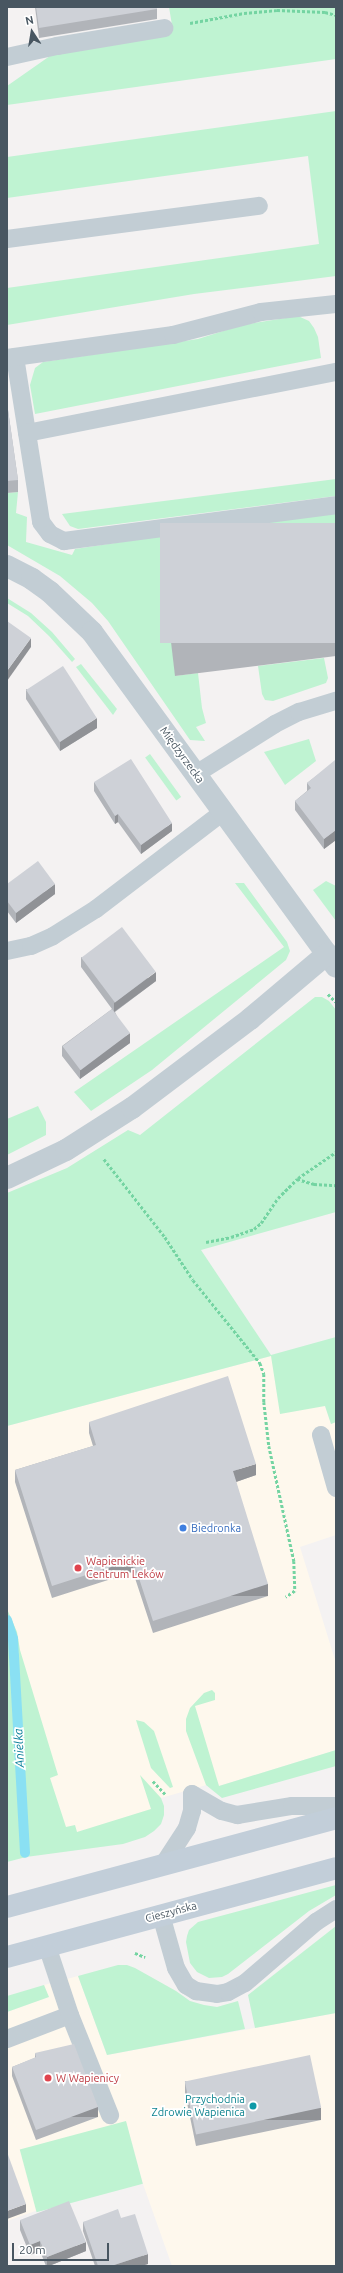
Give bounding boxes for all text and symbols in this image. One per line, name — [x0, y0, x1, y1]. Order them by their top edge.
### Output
north arrow — [12, 12, 52, 52]
text: N — [24, 14, 35, 27]
street label: Międzyrzecka — [157, 724, 207, 786]
place label: Biedronka — [191, 1521, 241, 1535]
marker: Biedronka — [178, 1523, 188, 1533]
place label: Wapienickie Centrum Leków — [86, 1555, 164, 1581]
marker: Wapienickie Centrum Leków — [73, 1563, 83, 1573]
water label: Anielka — [11, 1728, 27, 1768]
street label: Cieszyńska — [144, 1899, 198, 1925]
place label: W Wapienicy — [56, 2071, 119, 2085]
marker: W Wapienicy — [43, 2073, 53, 2083]
place label: Przychodnia Zdrowie Wapienica — [152, 2093, 245, 2119]
marker: Przychodnia Zdrowie Wapienica — [248, 2101, 258, 2111]
scale bar — [14, 2235, 111, 2261]
text: 20 m — [19, 2243, 46, 2256]

